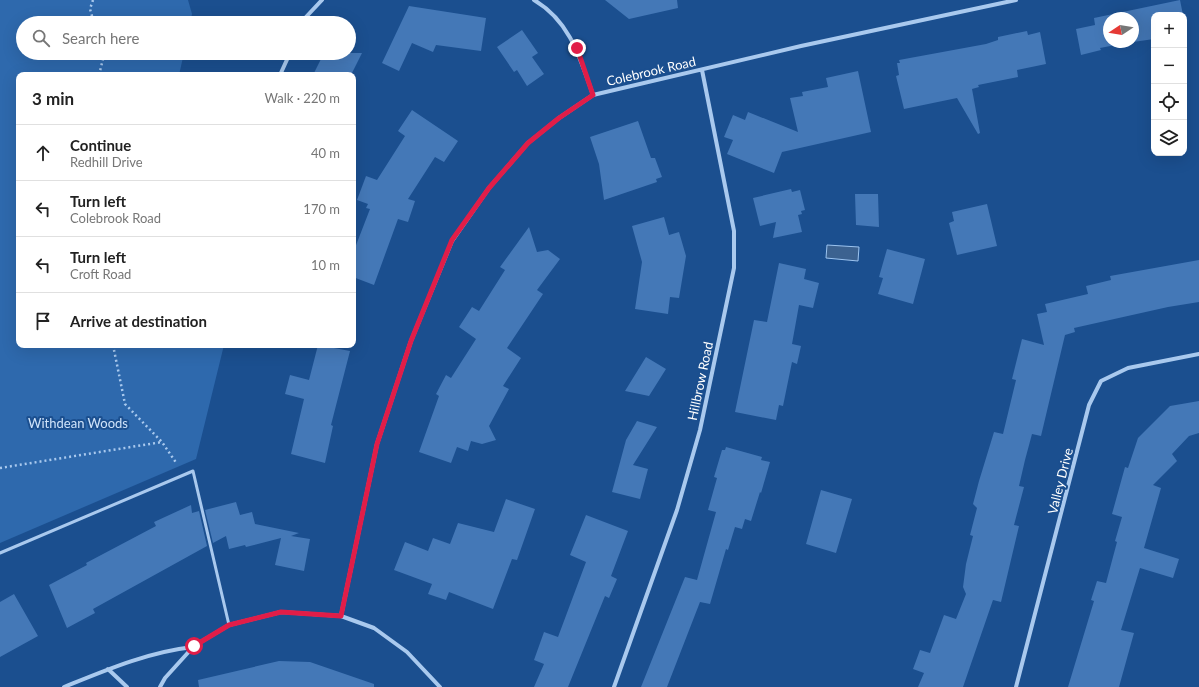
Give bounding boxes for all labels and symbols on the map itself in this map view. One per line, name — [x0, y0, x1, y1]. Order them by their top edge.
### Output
north arrow — [1103, 12, 1139, 48]
route end — [568, 39, 586, 57]
street label: Colebrook Road — [605, 53, 697, 89]
street label: Hillbrow Road — [684, 340, 716, 422]
park label: Withdean Woods — [28, 415, 128, 431]
street label: Valley Drive — [1044, 446, 1076, 516]
route start — [185, 637, 203, 655]

